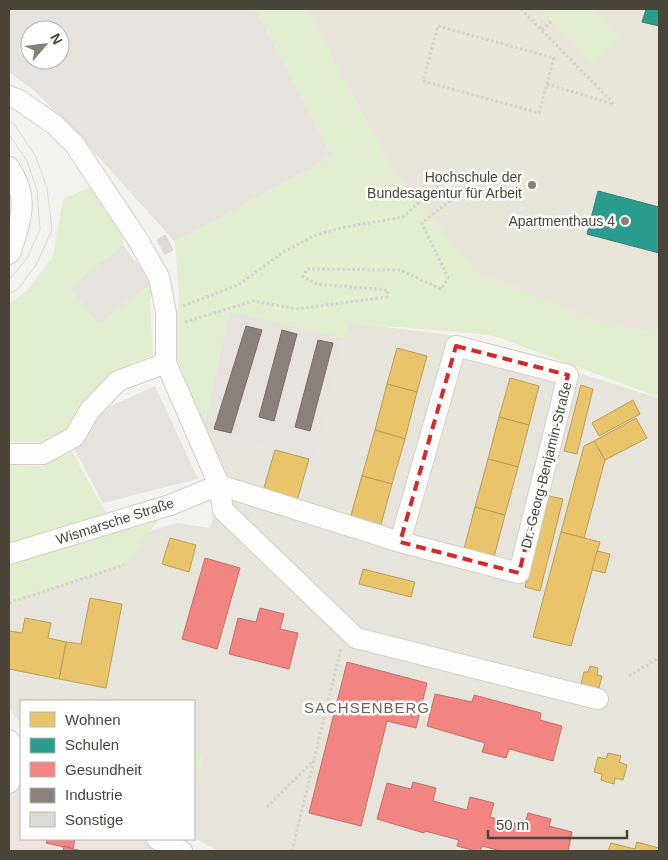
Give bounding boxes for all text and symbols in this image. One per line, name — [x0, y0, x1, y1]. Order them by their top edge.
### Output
north arrow — [20, 20, 70, 70]
text: N — [47, 31, 66, 47]
place label: Hochschule der Bundesagentur für Arbeit — [367, 169, 522, 201]
marker: Hochschule der Bundesagentur für Arbeit — [526, 179, 538, 191]
place label: Apartmenthaus 4 — [508, 213, 615, 229]
marker: Apartmenthaus 4 — [619, 215, 631, 227]
street label: Dr.-Georg-Benjamin-Straße — [518, 380, 575, 550]
street label: Wismarsche Straße — [54, 494, 176, 548]
district label: SACHSENBERG — [304, 699, 430, 716]
legend — [20, 700, 195, 840]
text: Wohnen — [65, 711, 121, 728]
text: Schulen — [65, 736, 119, 753]
text: Gesundheit — [65, 761, 143, 778]
text: Industrie — [65, 786, 123, 803]
scale bar — [488, 808, 627, 840]
text: Sonstige — [65, 811, 123, 828]
text: 50 m — [496, 816, 529, 833]

